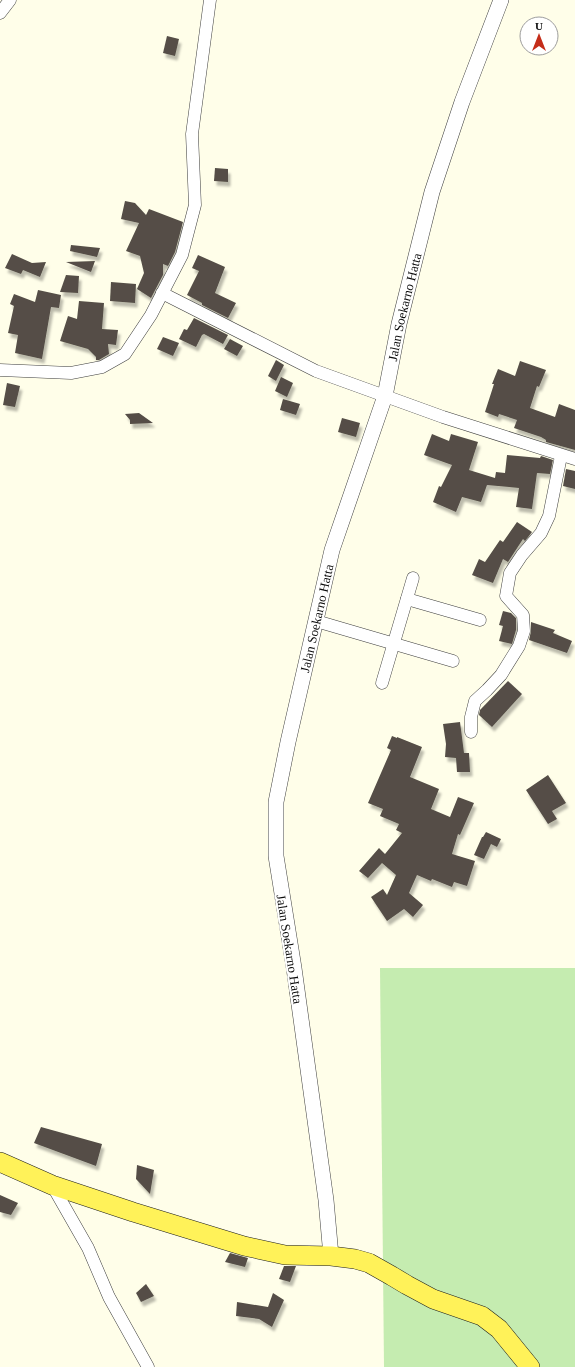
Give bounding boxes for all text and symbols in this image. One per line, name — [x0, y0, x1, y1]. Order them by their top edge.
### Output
north arrow — [519, 16, 559, 56]
text: U — [535, 20, 543, 32]
street label: Jalan Soekarno Hatta — [385, 251, 425, 362]
street label: Jalan Soekarno Hatta — [297, 563, 337, 674]
street label: Jalan Soekarno Hatta — [273, 893, 306, 1005]

